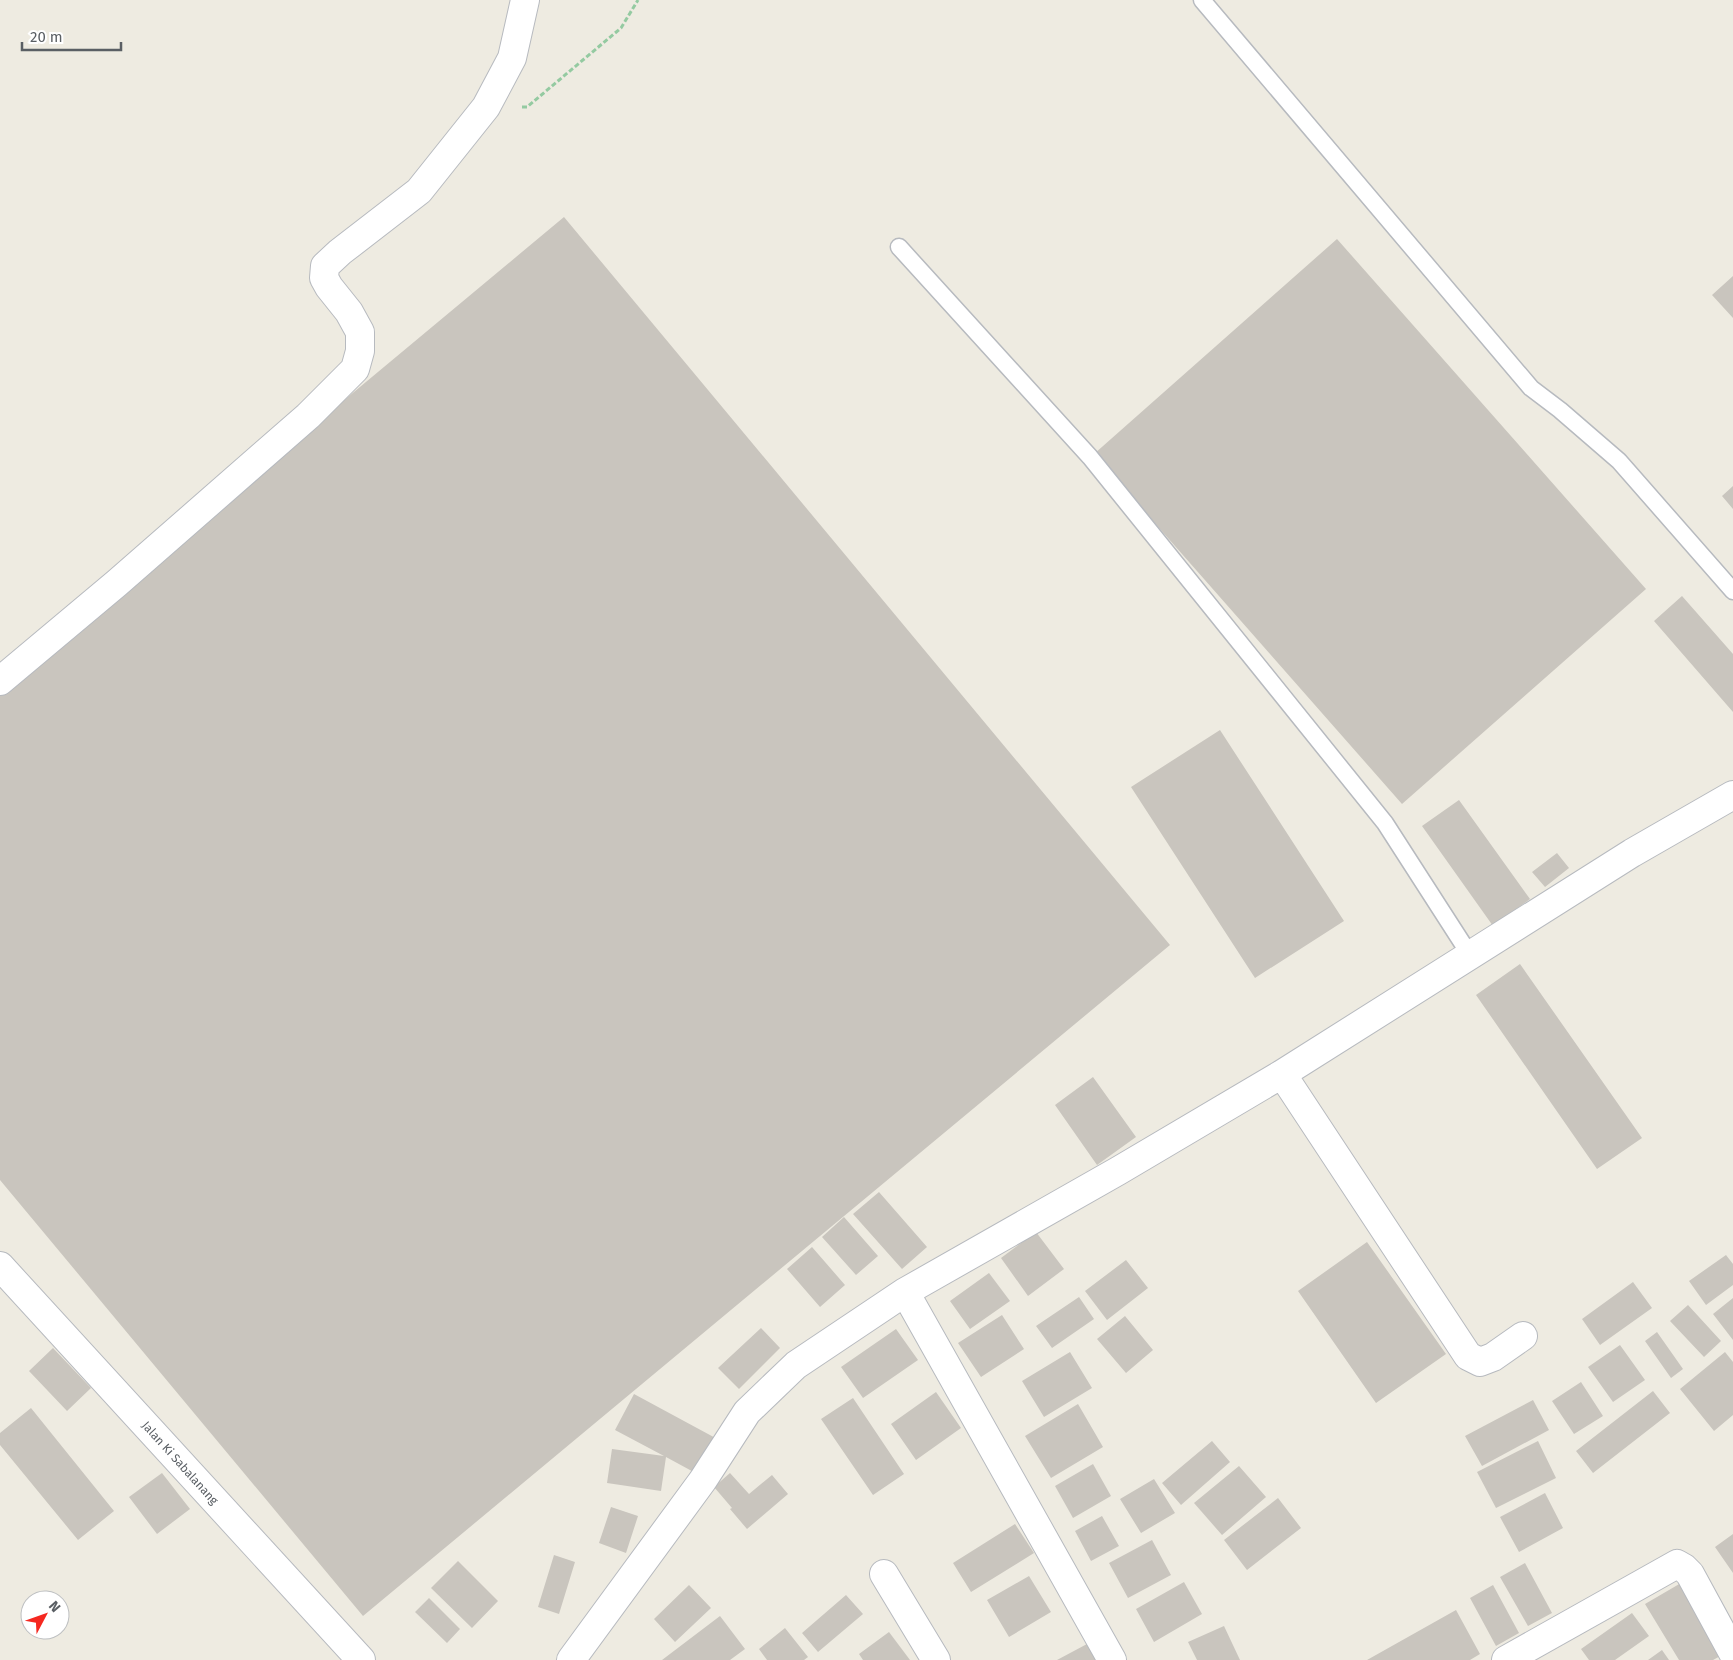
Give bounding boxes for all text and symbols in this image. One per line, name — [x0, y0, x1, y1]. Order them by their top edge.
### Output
scale bar — [22, 20, 121, 52]
text: 20 m — [30, 28, 63, 46]
street label: Jalan Ki Sabalanang — [139, 1418, 222, 1508]
north arrow — [20, 1590, 70, 1640]
text: N — [45, 1598, 64, 1616]

